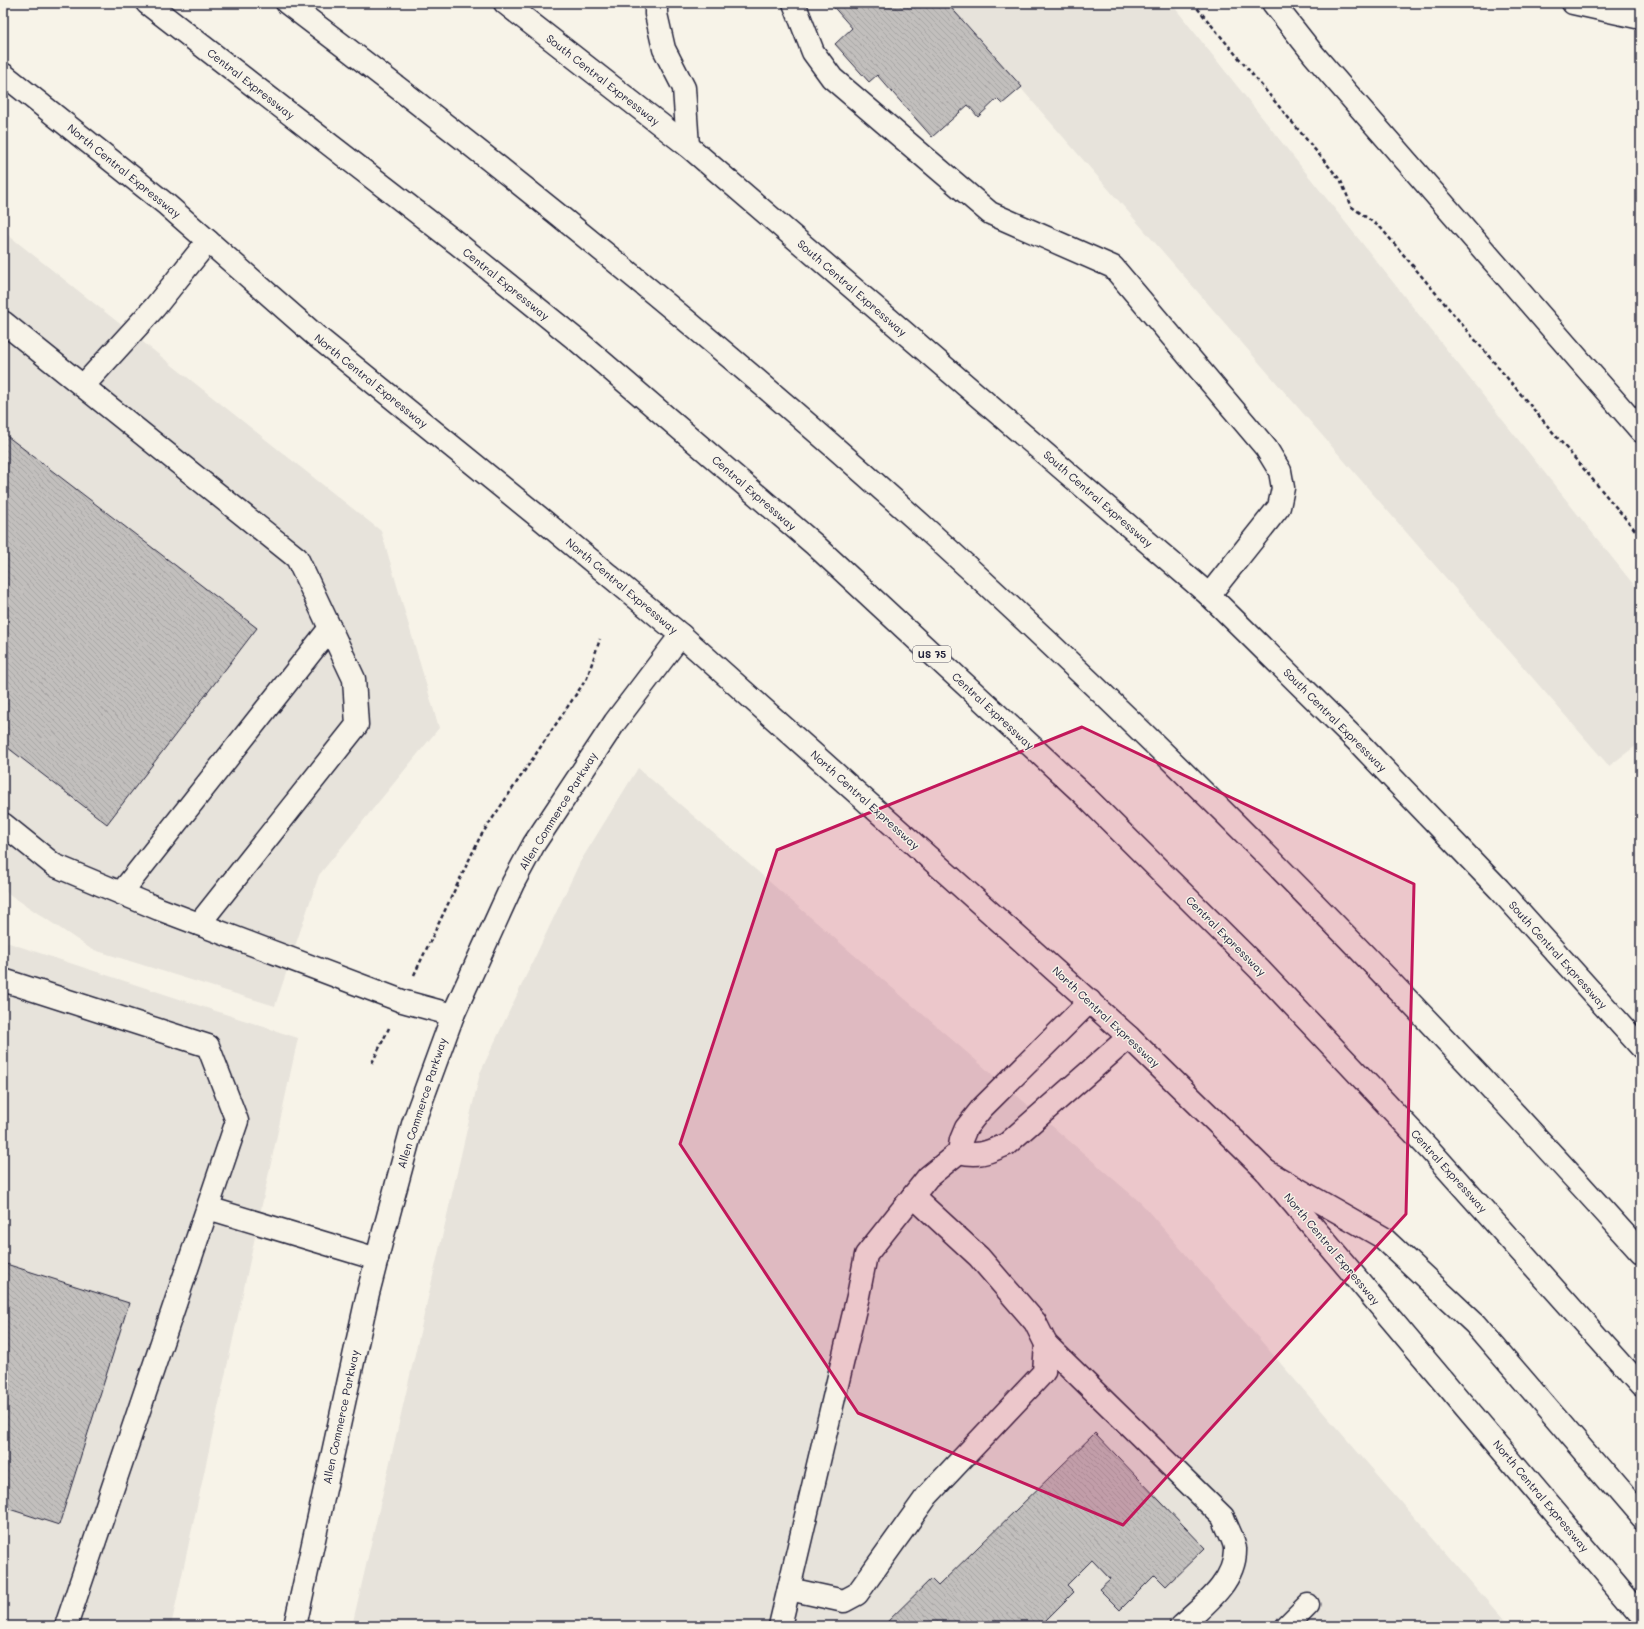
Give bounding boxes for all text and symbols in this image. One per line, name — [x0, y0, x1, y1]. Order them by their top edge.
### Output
street label: South Central Expressway — [543, 30, 663, 129]
street label: Central Expressway — [204, 45, 298, 123]
street label: North Central Expressway — [64, 120, 184, 221]
street label: South Central Expressway — [794, 236, 910, 340]
street label: Central Expressway — [460, 244, 553, 323]
street label: North Central Expressway — [311, 330, 431, 431]
street label: South Central Expressway — [1040, 447, 1156, 551]
street label: Central Expressway — [709, 452, 800, 534]
street label: North Central Expressway — [563, 534, 682, 637]
road number: US 75 — [913, 646, 951, 662]
street label: South Central Expressway — [1280, 665, 1390, 775]
street label: Central Expressway — [949, 669, 1038, 753]
street label: North Central Expressway — [808, 747, 923, 853]
street label: Allen Commerce Parkway — [515, 749, 600, 873]
street label: Central Expressway — [1183, 892, 1270, 979]
street label: South Central Expressway — [1506, 897, 1611, 1012]
street label: North Central Expressway — [1049, 963, 1164, 1071]
street label: Allen Commerce Parkway — [393, 1035, 450, 1170]
street label: Central Expressway — [1408, 1126, 1491, 1216]
street label: North Central Expressway — [1281, 1190, 1384, 1308]
street label: Allen Commerce Parkway — [319, 1348, 362, 1485]
street label: North Central Expressway — [1490, 1437, 1593, 1555]

